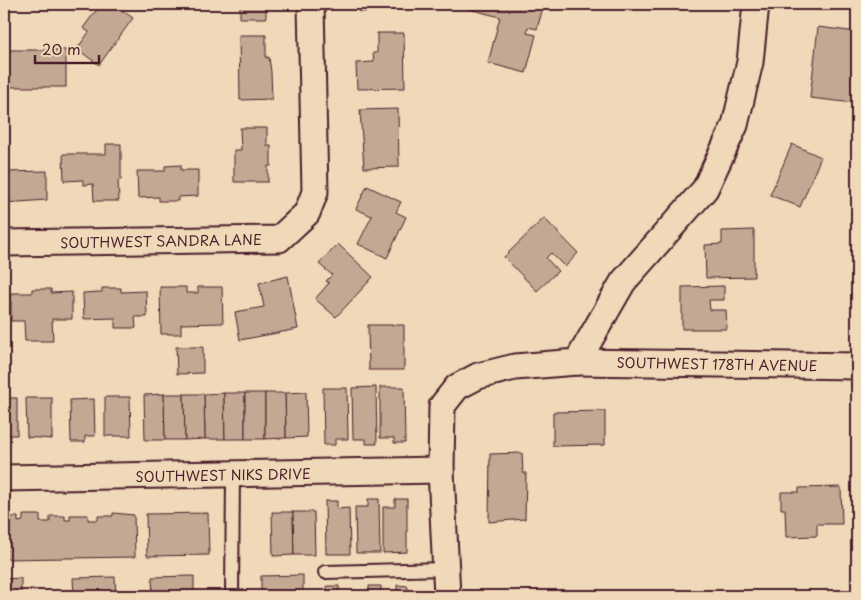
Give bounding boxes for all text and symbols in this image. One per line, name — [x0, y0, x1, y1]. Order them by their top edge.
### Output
scale bar — [35, 32, 99, 64]
text: 20 m — [42, 37, 81, 60]
street label: SOUTHWEST SANDRA LANE — [60, 229, 262, 253]
street label: SOUTHWEST 178TH AVENUE — [616, 352, 818, 376]
street label: SOUTHWEST NIKS DRIVE — [135, 463, 311, 487]

